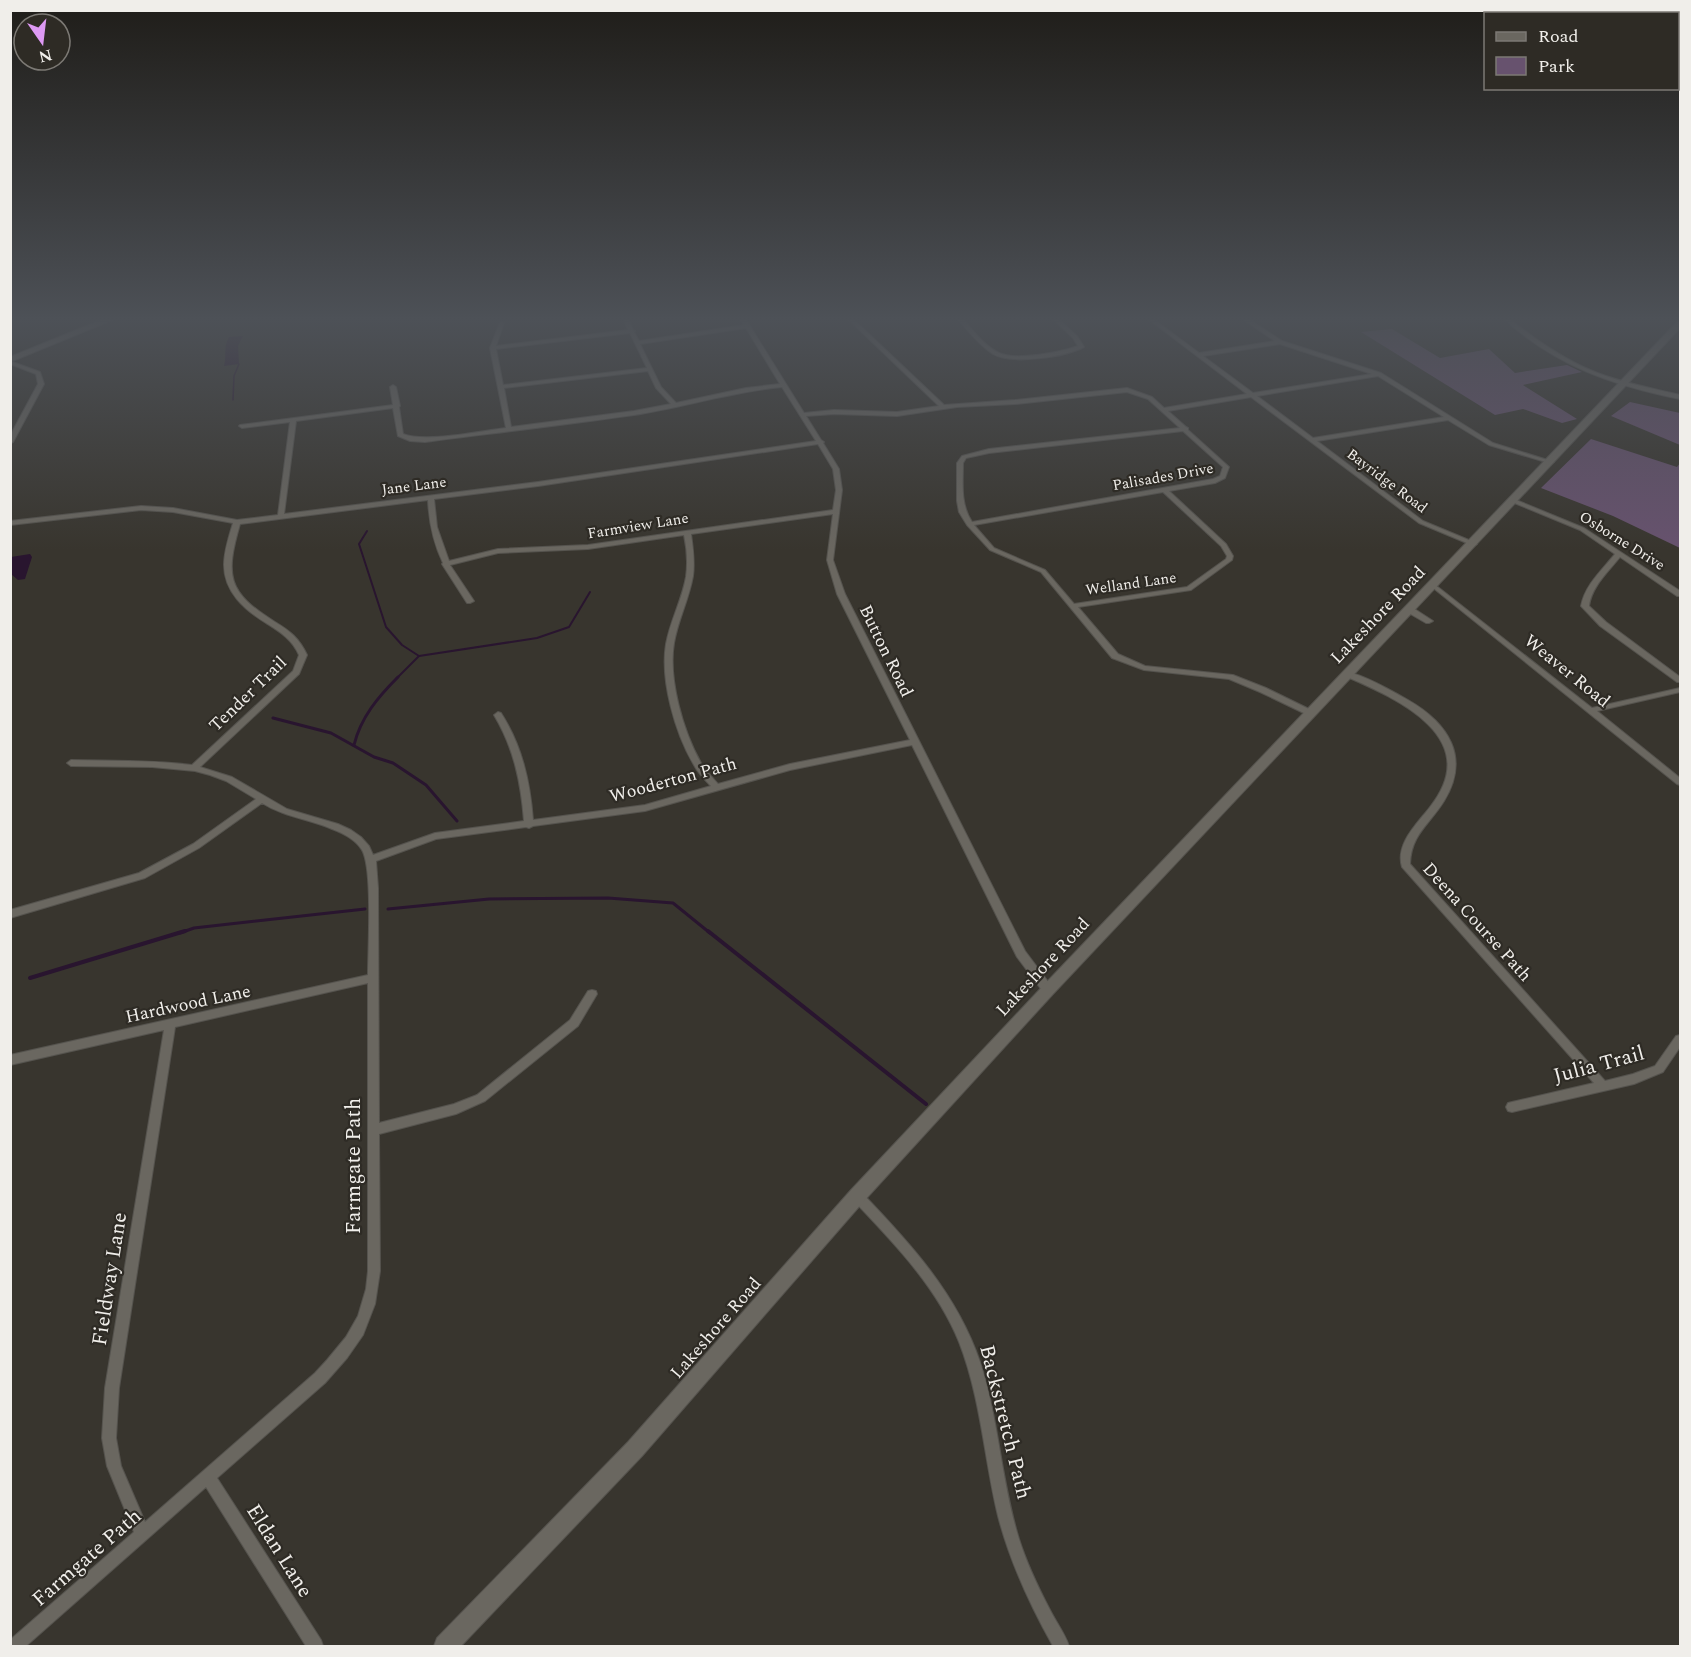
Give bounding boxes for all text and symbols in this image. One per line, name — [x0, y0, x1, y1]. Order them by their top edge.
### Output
north arrow — [12, 12, 72, 72]
legend — [1484, 12, 1679, 90]
text: Road — [1538, 23, 1579, 50]
text: N — [36, 42, 55, 69]
text: Park — [1538, 53, 1575, 80]
street label: Bayridge Road — [1342, 443, 1432, 519]
street label: Palisades Drive — [1111, 457, 1215, 497]
street label: Jane Lane — [380, 471, 448, 501]
street label: Osborne Drive — [1575, 505, 1669, 577]
street label: Farmview Lane — [586, 507, 690, 545]
street label: Lakeshore Road — [1324, 560, 1432, 670]
street label: Welland Lane — [1084, 566, 1178, 602]
street label: Button Road — [852, 600, 920, 702]
street label: Weaver Road — [1518, 628, 1616, 714]
street label: Tender Trail — [203, 650, 293, 738]
street label: Wooderton Path — [606, 750, 740, 810]
street label: Deena Course Path — [1416, 856, 1538, 988]
street label: Lakeshore Road — [990, 911, 1096, 1023]
street label: Hardwood Lane — [123, 978, 253, 1030]
street label: Julia Trail — [1550, 1037, 1648, 1093]
street label: Farmgate Path — [338, 1098, 370, 1234]
street label: Fieldway Lane — [84, 1210, 136, 1348]
street label: Lakeshore Road — [664, 1271, 768, 1385]
street label: Backstretch Path — [970, 1341, 1040, 1503]
street label: Eldan Lane — [238, 1498, 320, 1604]
street label: Farmgate Path — [25, 1501, 149, 1615]

